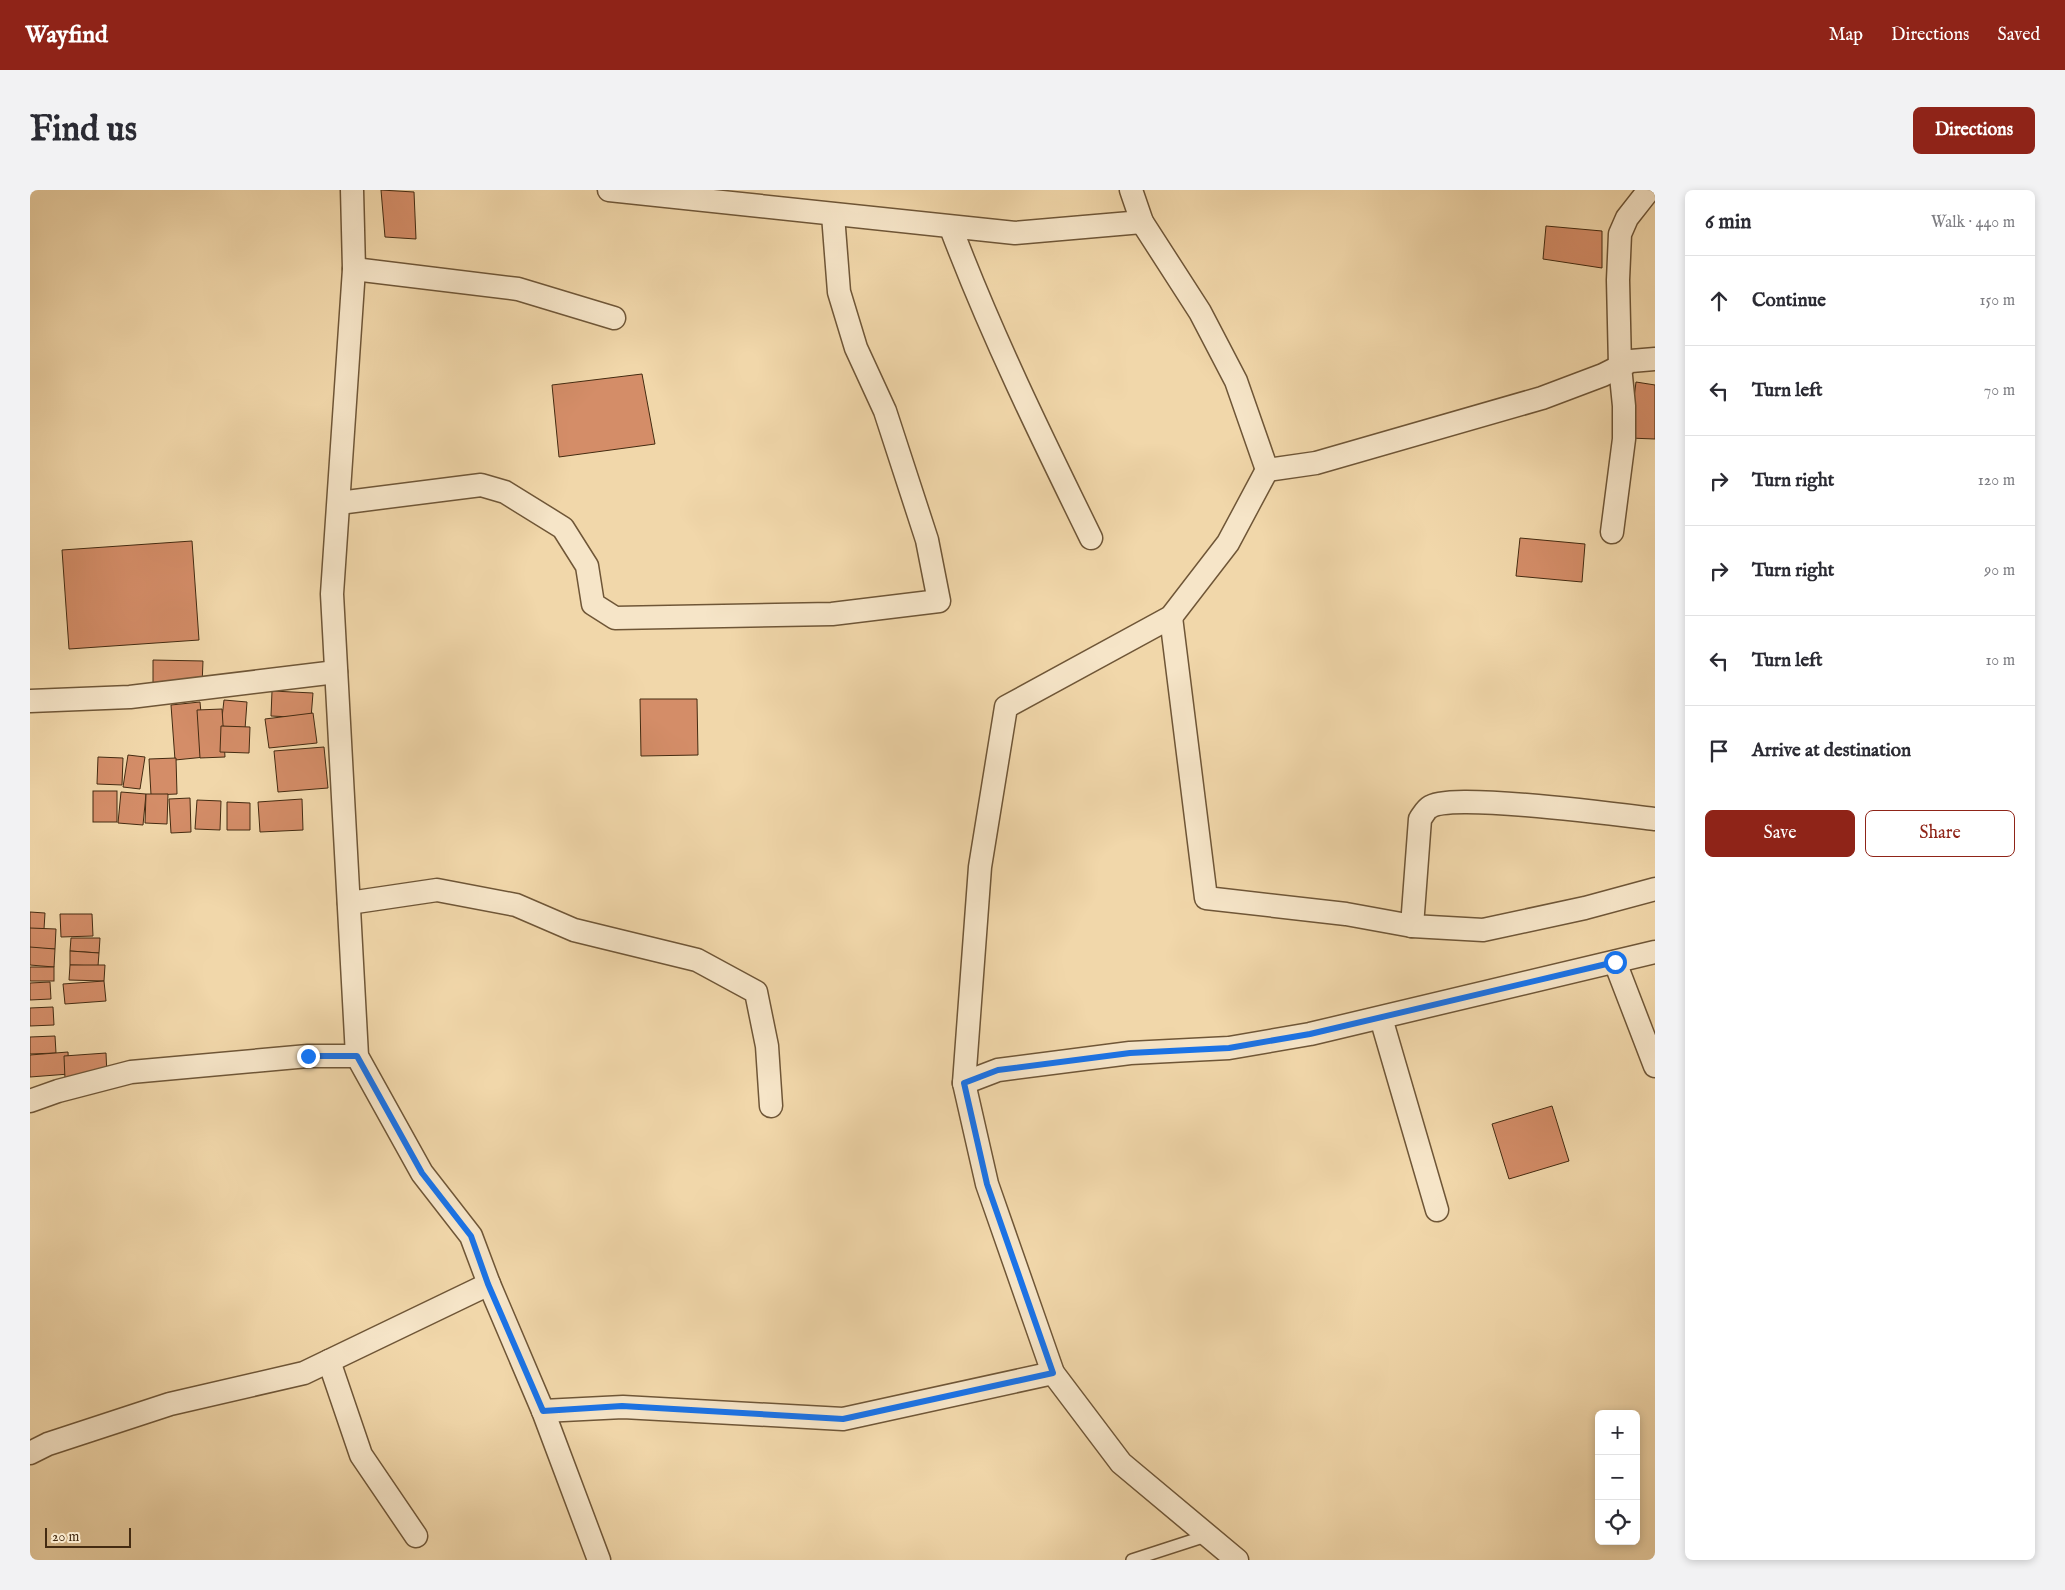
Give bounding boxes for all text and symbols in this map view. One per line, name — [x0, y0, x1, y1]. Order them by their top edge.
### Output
text: Wayfind — [25, 20, 108, 51]
text: Map — [1829, 24, 1863, 47]
text: Directions — [1891, 24, 1969, 47]
text: Saved — [1997, 24, 2040, 47]
button: Directions — [1913, 107, 2035, 154]
text: Find us — [30, 108, 137, 153]
text: 6 min — [1705, 209, 1751, 236]
text: Walk · 440 m — [1931, 213, 2015, 233]
icon: ahead — [1705, 287, 1733, 315]
text: Continue — [1752, 289, 1826, 313]
text: 150 m — [1980, 291, 2015, 311]
icon: left — [1705, 377, 1733, 405]
text: Turn left — [1752, 379, 1823, 403]
text: 70 m — [1984, 381, 2015, 401]
icon: right — [1705, 467, 1733, 495]
text: Turn right — [1752, 469, 1834, 493]
text: 120 m — [1978, 471, 2015, 491]
icon: right — [1705, 557, 1733, 585]
text: Turn right — [1752, 559, 1834, 583]
text: 90 m — [1984, 561, 2015, 581]
icon: left — [1705, 647, 1733, 675]
text: Turn left — [1752, 649, 1823, 673]
text: 10 m — [1985, 651, 2015, 671]
icon: arrive — [1705, 737, 1733, 765]
text: Arrive at destination — [1752, 739, 1911, 763]
button: Save — [1705, 810, 1855, 857]
button: Share — [1865, 810, 2015, 857]
route start — [1604, 951, 1627, 974]
route end — [297, 1045, 320, 1068]
map controls — [1595, 1410, 1640, 1545]
button: + — [1595, 1410, 1640, 1455]
button: − — [1595, 1455, 1640, 1500]
button: locate — [1595, 1500, 1640, 1545]
scale bar — [45, 1525, 131, 1548]
text: 20 m — [52, 1528, 79, 1546]

